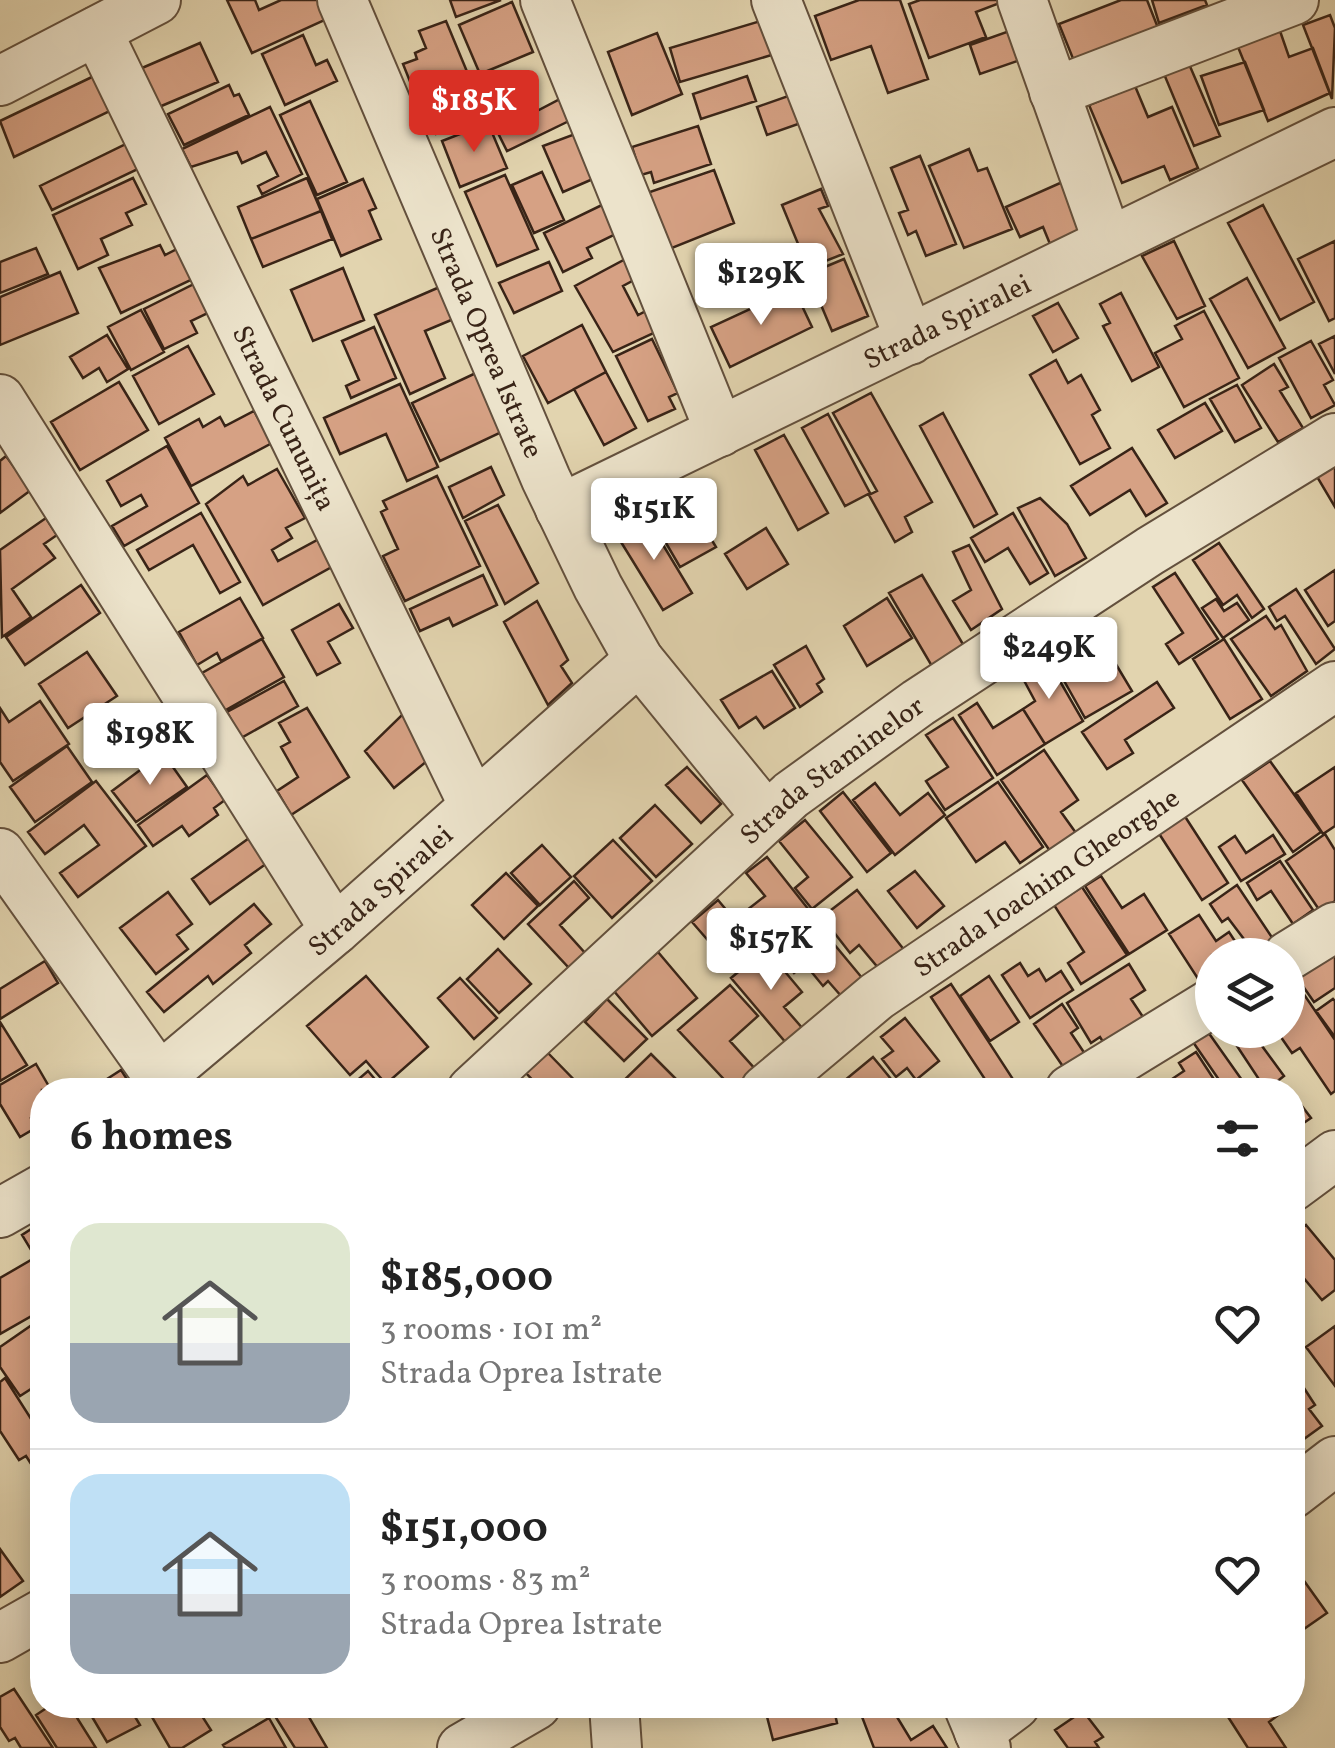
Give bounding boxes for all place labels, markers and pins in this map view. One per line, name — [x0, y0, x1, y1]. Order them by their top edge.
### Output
pin: $185K — [404, 70, 544, 155]
pin: $129K — [691, 243, 831, 328]
pin: $151K — [584, 478, 724, 563]
pin: $249K — [979, 617, 1119, 702]
pin: $198K — [80, 703, 220, 788]
pin: $157K — [701, 908, 841, 993]

